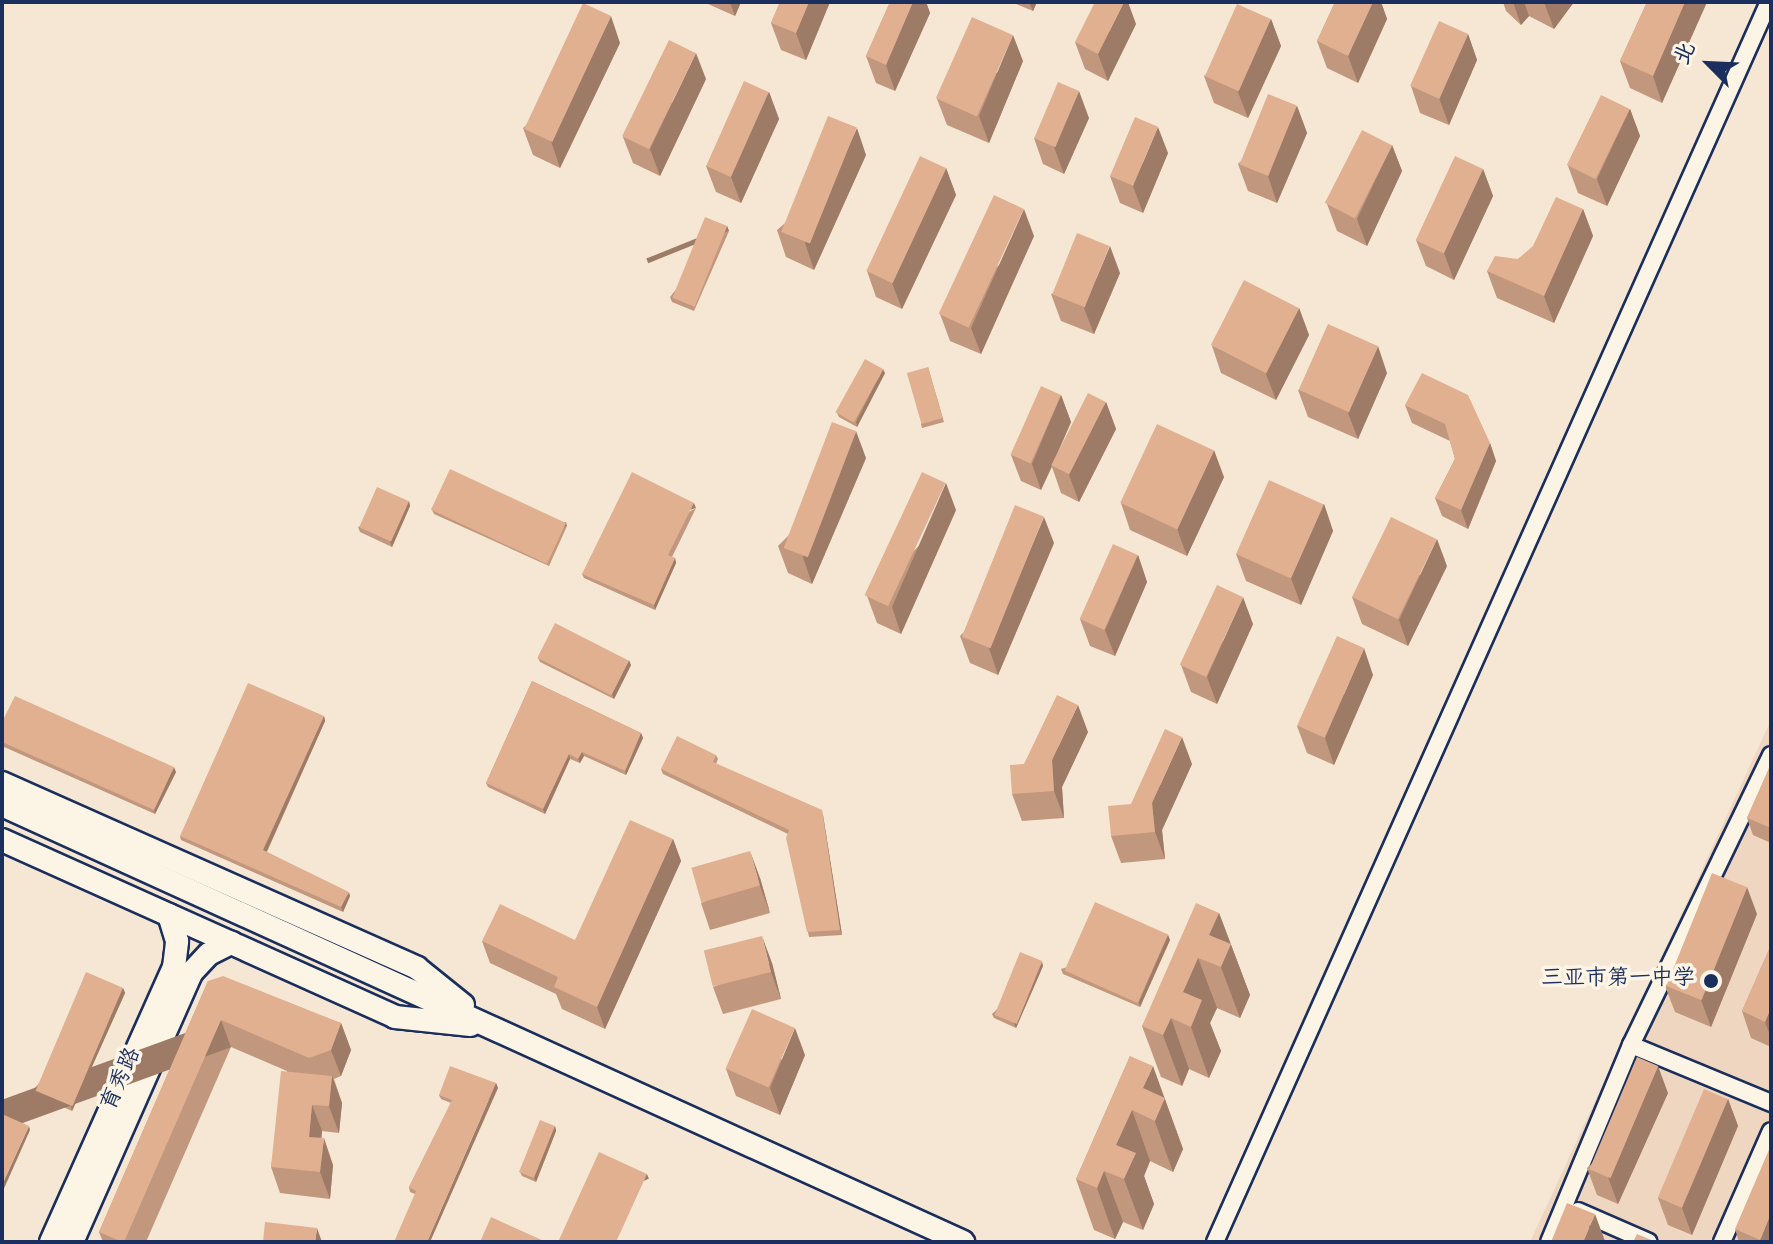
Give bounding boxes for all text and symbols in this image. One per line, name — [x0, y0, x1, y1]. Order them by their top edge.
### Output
north arrow — [1669, 24, 1749, 104]
text: 北 — [1671, 39, 1703, 70]
place label: 三亚市第一中学 — [1541, 968, 1695, 994]
marker: 三亚市第一中学 — [1702, 972, 1720, 990]
street label: 育秀路 — [98, 1044, 148, 1116]

